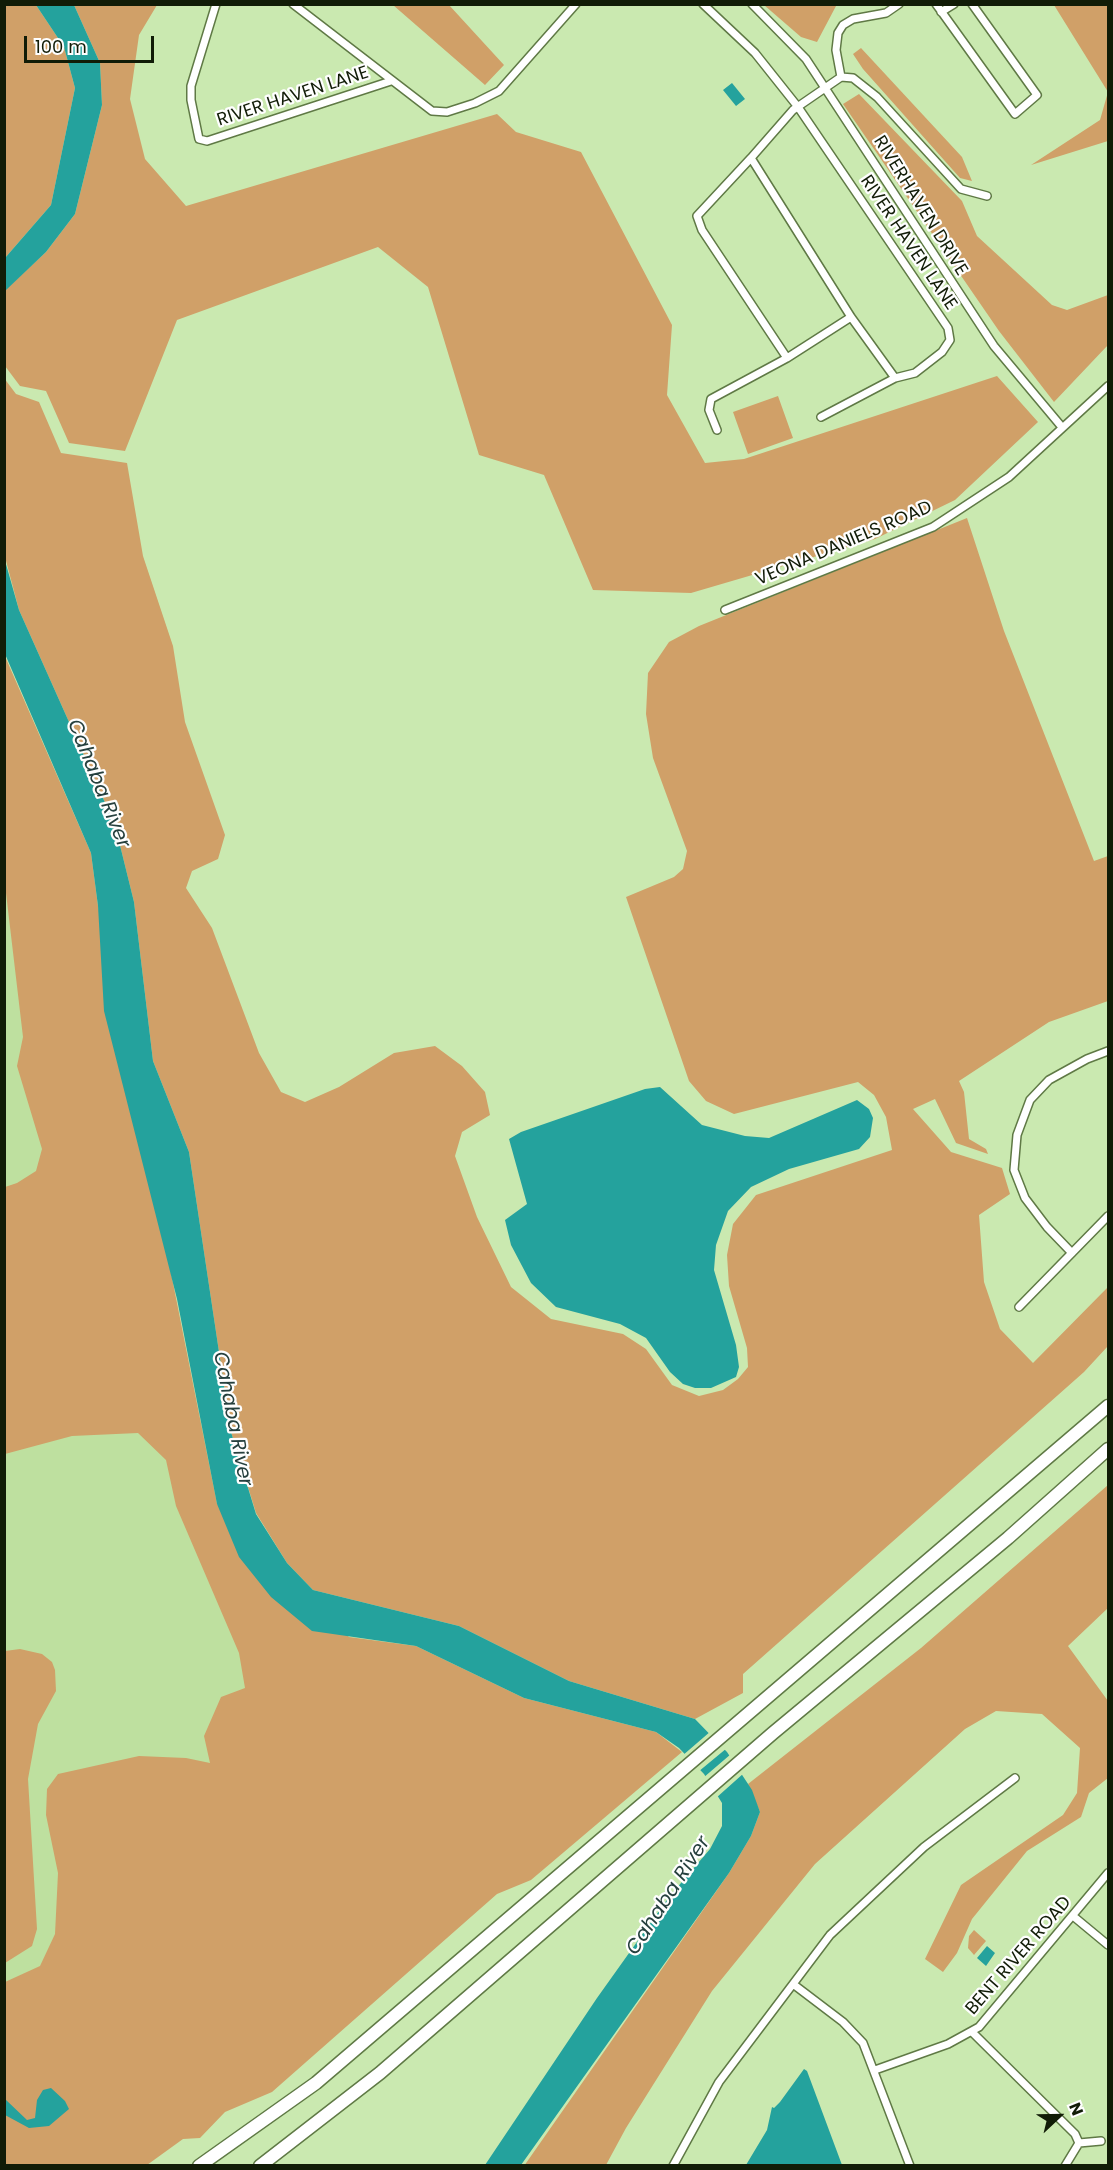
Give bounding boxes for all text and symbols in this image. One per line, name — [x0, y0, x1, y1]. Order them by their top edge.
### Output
scale bar — [27, 24, 158, 62]
text: 100 m — [35, 34, 87, 59]
street label: RIVER HAVEN LANE — [215, 62, 371, 132]
street label: RIVERHAVEN DRIVE — [868, 132, 972, 280]
street label: RIVER HAVEN LANE — [855, 172, 961, 314]
street label: VEONA DANIELS ROAD — [753, 497, 935, 591]
water label: Cahaba River — [61, 716, 135, 852]
water label: Cahaba River — [207, 1350, 257, 1488]
water label: Cahaba River — [622, 1832, 716, 1960]
street label: BENT RIVER ROAD — [962, 1892, 1076, 2020]
north arrow — [1029, 2086, 1089, 2146]
text: N — [1063, 2099, 1089, 2119]

